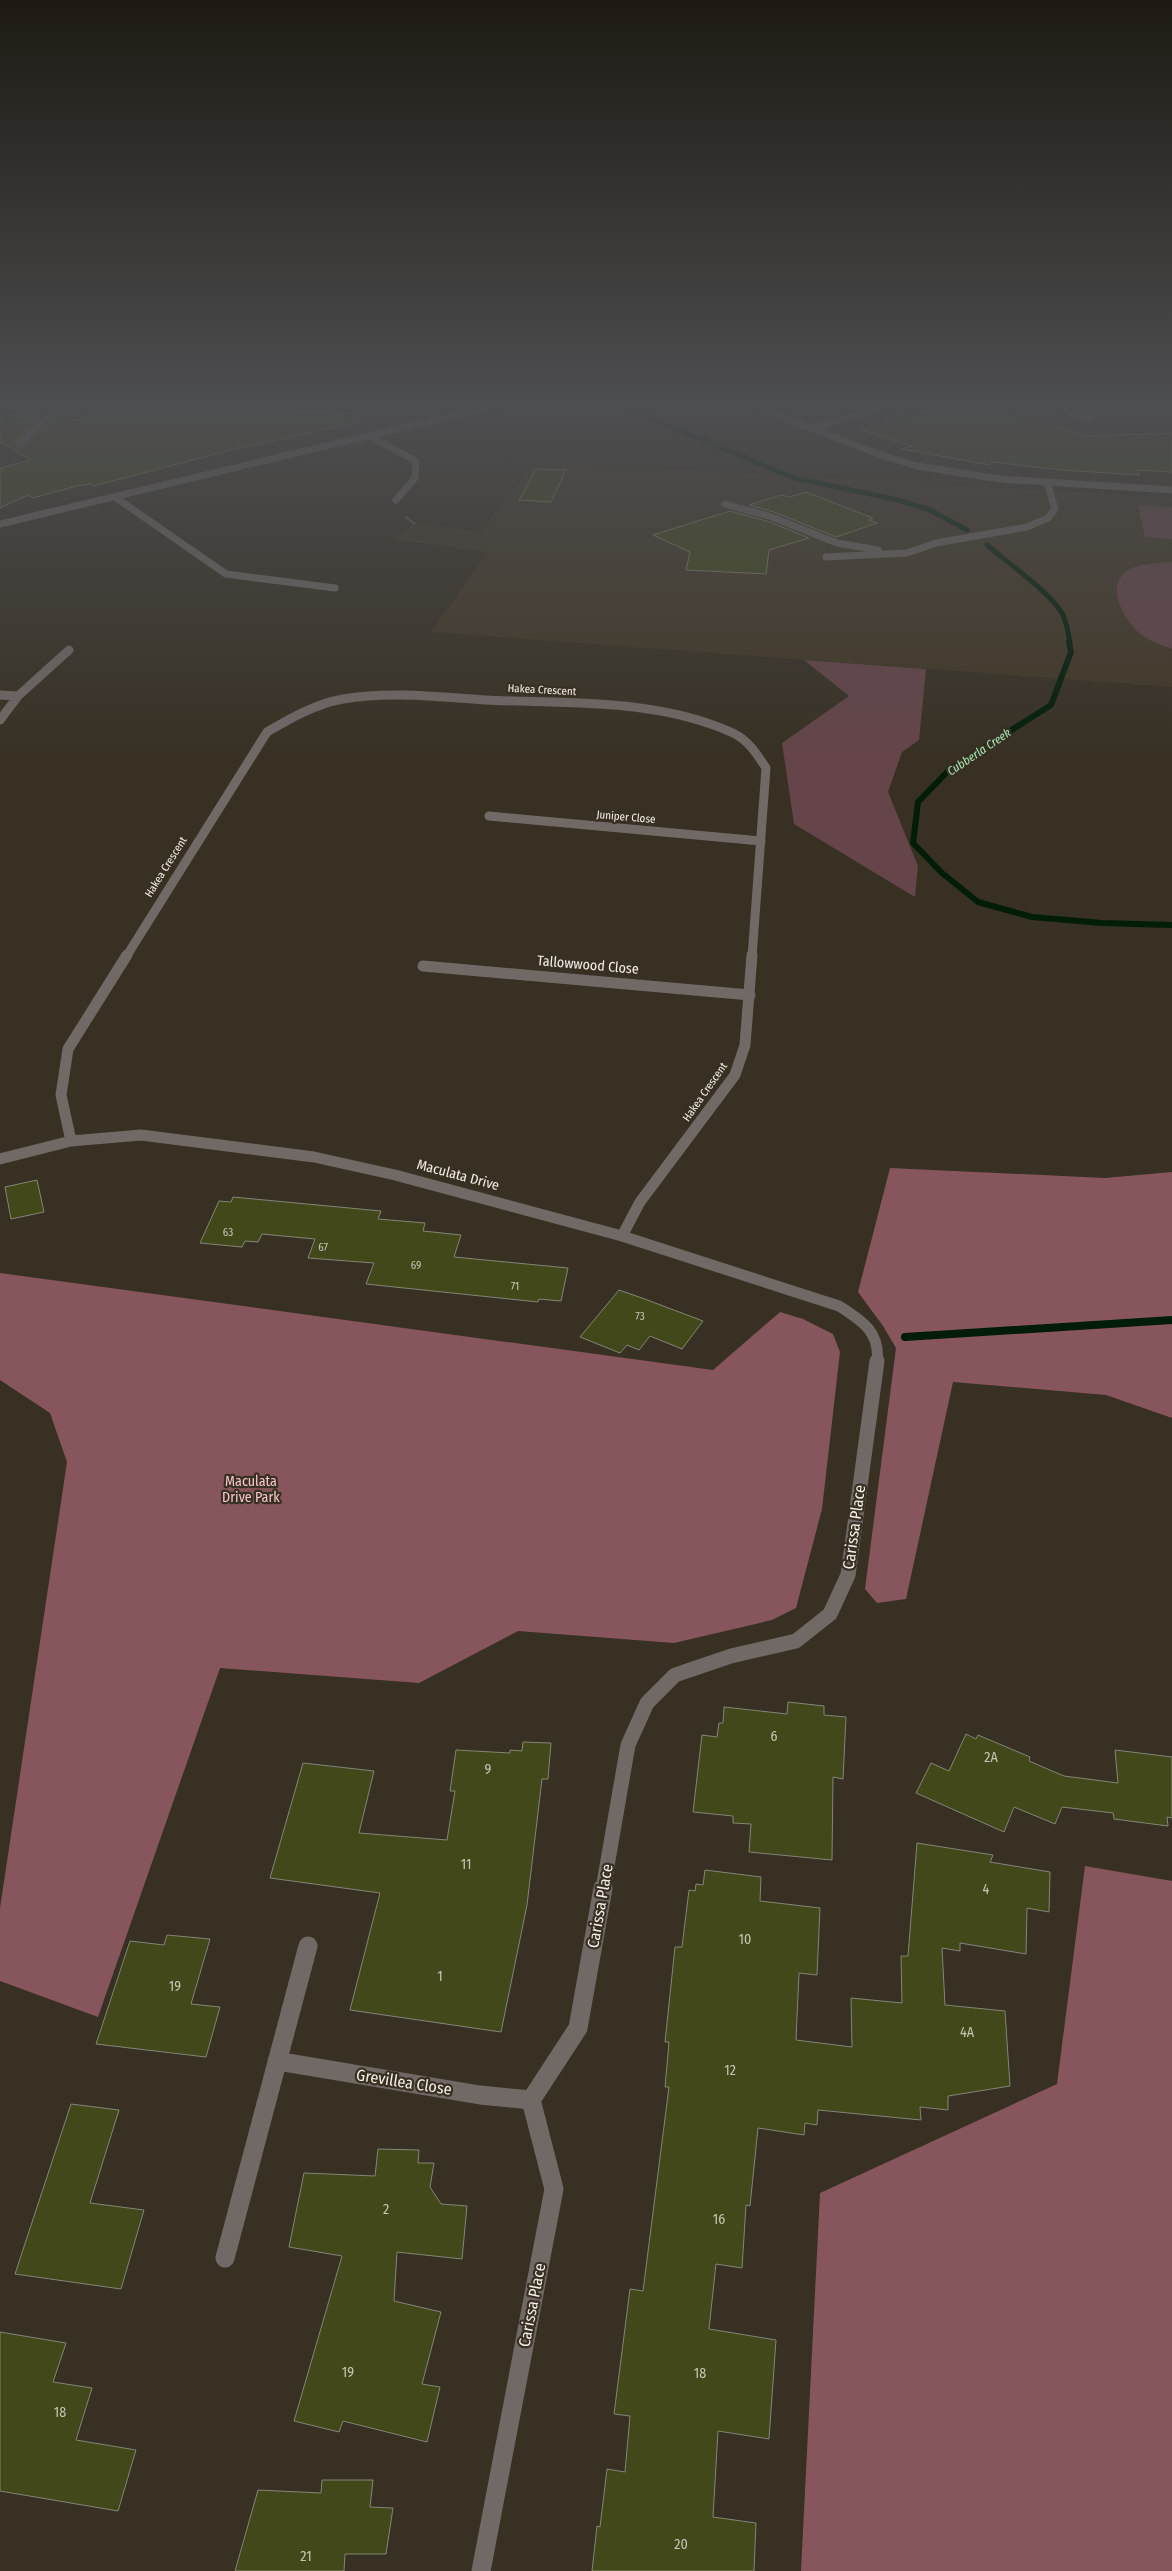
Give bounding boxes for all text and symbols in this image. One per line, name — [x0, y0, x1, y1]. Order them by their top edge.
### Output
street label: Hakea Crescent — [507, 682, 577, 698]
water label: Cubberla Creek — [945, 726, 1013, 778]
street label: Juniper Close — [596, 808, 656, 826]
street label: Hakea Crescent — [142, 834, 190, 900]
street label: Tallowwood Close — [536, 952, 640, 978]
street label: Hakea Crescent — [680, 1060, 730, 1124]
street label: Maculata Drive — [415, 1156, 501, 1194]
house number: 63 — [223, 1226, 233, 1239]
house number: 67 — [318, 1241, 328, 1254]
house number: 69 — [411, 1259, 421, 1272]
house number: 71 — [511, 1280, 519, 1293]
house number: 73 — [635, 1310, 645, 1323]
park label: Maculata Drive Park — [222, 1473, 280, 1506]
street label: Carissa Place — [839, 1483, 869, 1570]
house number: 6 — [771, 1728, 778, 1745]
house number: 2A — [984, 1749, 998, 1766]
house number: 9 — [485, 1761, 492, 1778]
house number: 11 — [461, 1856, 471, 1873]
street label: Carissa Place — [583, 1862, 617, 1950]
house number: 4 — [983, 1881, 990, 1898]
house number: 10 — [739, 1931, 751, 1948]
house number: 1 — [437, 1968, 443, 1985]
house number: 19 — [169, 1978, 181, 1995]
house number: 4A — [960, 2024, 975, 2041]
house number: 12 — [724, 2062, 736, 2079]
street label: Grevillea Close — [355, 2065, 453, 2099]
house number: 2 — [383, 2201, 389, 2218]
house number: 16 — [713, 2211, 725, 2228]
street label: Carissa Place — [515, 2261, 549, 2349]
house number: 19 — [342, 2364, 354, 2381]
house number: 18 — [694, 2365, 706, 2382]
house number: 18 — [54, 2404, 66, 2421]
house number: 20 — [674, 2536, 688, 2553]
house number: 21 — [300, 2548, 312, 2565]

